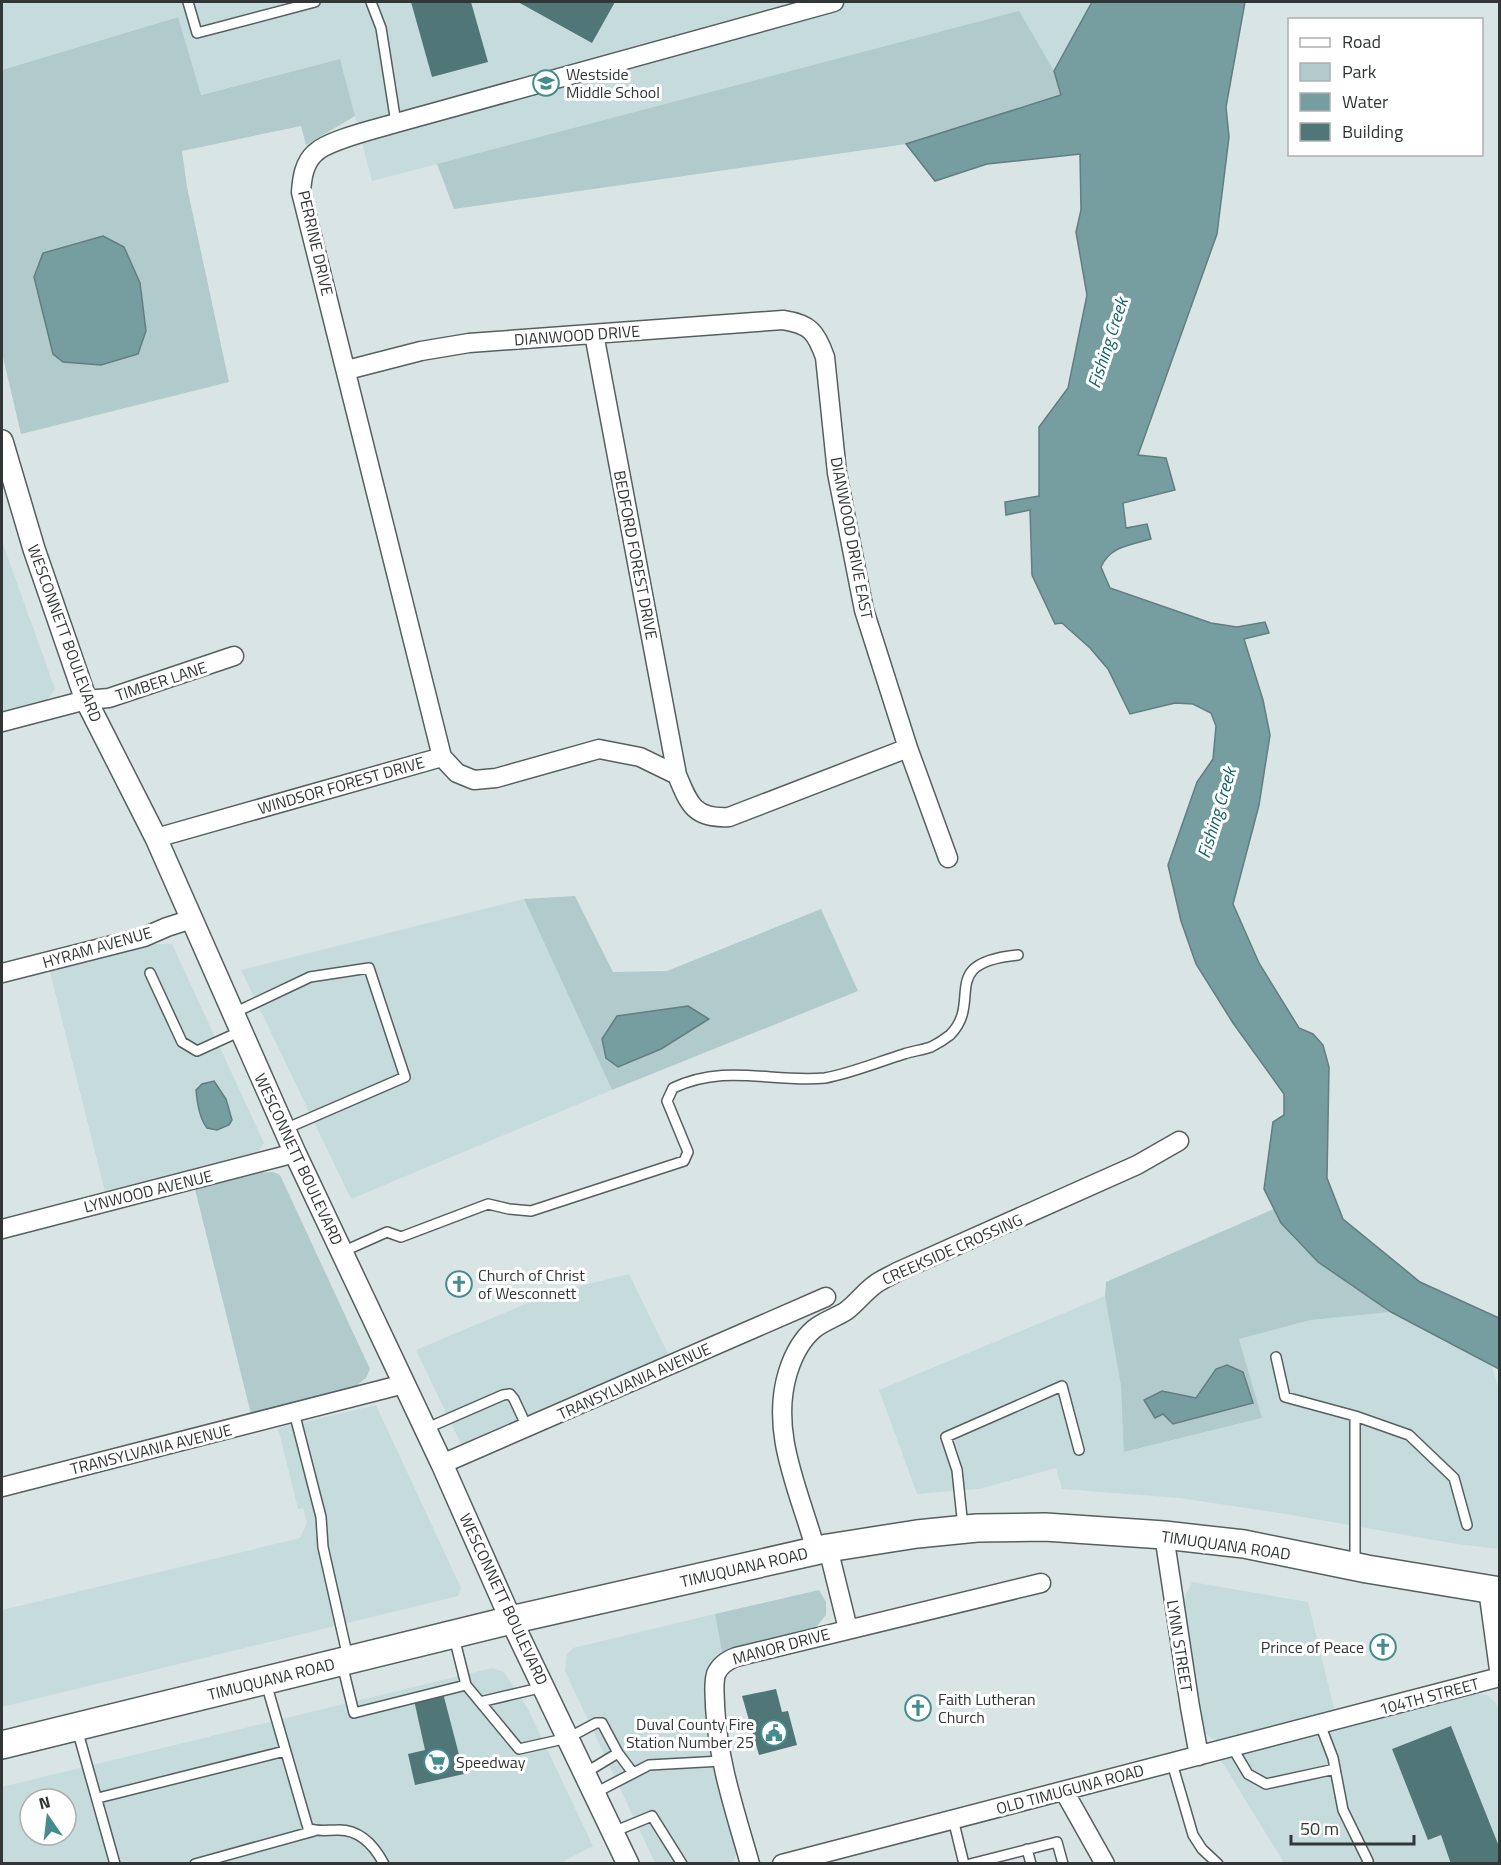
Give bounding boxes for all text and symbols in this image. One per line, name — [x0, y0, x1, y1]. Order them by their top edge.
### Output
legend — [1288, 18, 1483, 156]
text: Road — [1342, 28, 1381, 55]
text: Park — [1342, 58, 1377, 85]
place label: Westside Middle School — [566, 62, 660, 104]
school or university icon: Westside Middle School — [531, 68, 561, 98]
text: Water — [1342, 88, 1388, 115]
text: Building — [1342, 118, 1403, 145]
street label: PERRINE DRIVE — [292, 188, 340, 298]
water label: Fishing Creek — [1080, 292, 1135, 391]
street label: DIANWOOD DRIVE — [513, 319, 641, 351]
street label: DIANWOOD DRIVE EAST — [824, 455, 880, 622]
street label: BEDFORD FOREST DRIVE — [608, 468, 664, 642]
street label: WESCONNETT BOULEVARD — [22, 541, 108, 725]
street label: TIMBER LANE — [112, 655, 210, 707]
street label: WINDSOR FOREST DRIVE — [255, 750, 427, 820]
water label: Fishing Creek — [1190, 762, 1244, 861]
street label: HYRAM AVENUE — [39, 920, 155, 974]
street label: WESCONNETT BOULEVARD — [249, 1069, 349, 1249]
street label: LYNWOOD AVENUE — [81, 1163, 215, 1219]
street label: CREEKSIDE CROSSING — [878, 1207, 1026, 1291]
place label: Church of Christ of Wesconnett — [478, 1263, 585, 1305]
church icon: Church of Christ of Wesconnett — [444, 1269, 474, 1299]
street label: TRANSYLVANIA AVENUE — [553, 1336, 715, 1426]
street label: TRANSYLVANIA AVENUE — [68, 1417, 234, 1481]
street label: WESCONNETT BOULEVARD — [454, 1509, 554, 1689]
street label: TIMUQUANA ROAD — [1160, 1524, 1292, 1566]
street label: TIMUQUANA ROAD — [678, 1541, 810, 1593]
street label: LYNN STREET — [1161, 1598, 1199, 1694]
street label: MANOR DRIVE — [730, 1621, 833, 1671]
church icon: Prince of Peace — [1368, 1632, 1398, 1662]
place label: Prince of Peace — [1261, 1635, 1364, 1659]
street label: TIMUQUANA ROAD — [205, 1652, 337, 1706]
street label: 104TH STREET — [1376, 1671, 1482, 1721]
place label: Faith Lutheran Church — [938, 1687, 1036, 1729]
church icon: Faith Lutheran Church — [903, 1693, 933, 1723]
place label: Duval County Fire Station Number 25 — [626, 1712, 754, 1754]
public building icon: Duval County Fire Station Number 25 — [759, 1718, 789, 1748]
supermarket icon: Speedway — [422, 1747, 452, 1777]
place label: Speedway — [456, 1750, 526, 1774]
street label: OLD TIMUGUNA ROAD — [993, 1758, 1147, 1820]
north arrow — [18, 1787, 78, 1847]
text: N — [36, 1789, 53, 1815]
scale bar — [1291, 1808, 1414, 1846]
text: 50 m — [1300, 1815, 1339, 1842]

